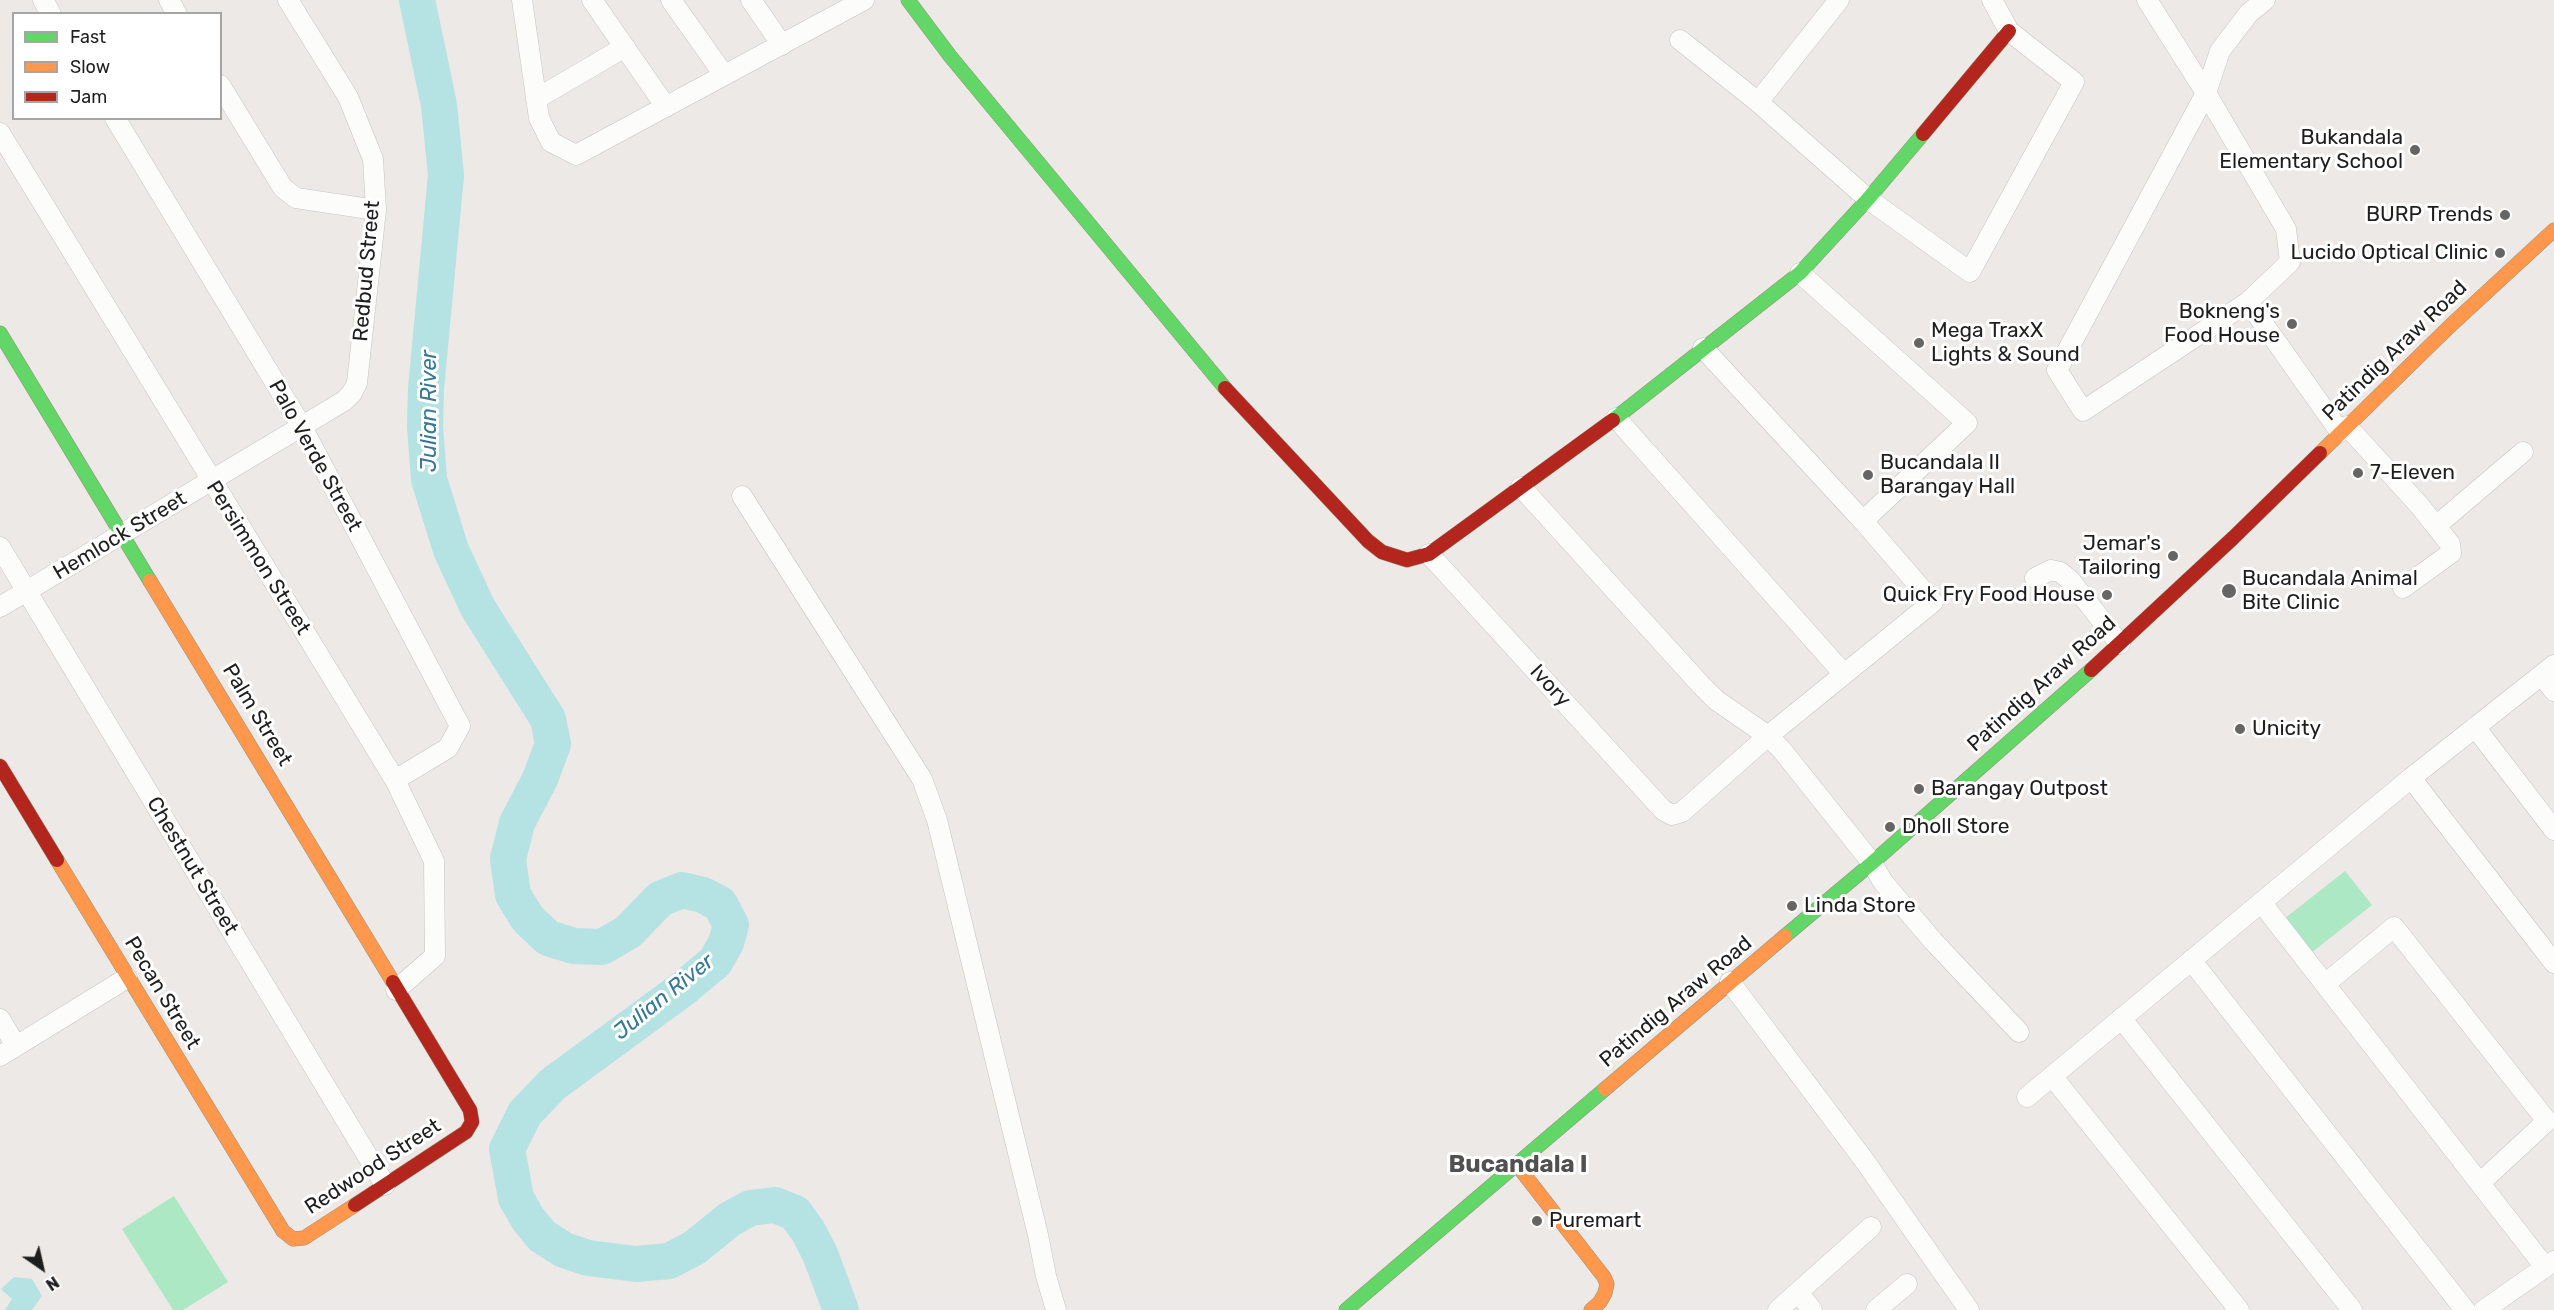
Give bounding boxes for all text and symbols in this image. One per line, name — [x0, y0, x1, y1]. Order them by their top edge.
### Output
legend — [12, 12, 222, 120]
text: Fast — [70, 26, 106, 48]
text: Slow — [70, 56, 110, 78]
text: Jam — [70, 86, 107, 108]
place label: Bukandala Elementary School — [2219, 125, 2403, 175]
marker: Bukandala Elementary School — [2408, 143, 2422, 157]
street label: Redbud Street — [348, 199, 386, 343]
place label: BURP Trends — [2366, 202, 2493, 228]
marker: BURP Trends — [2498, 208, 2512, 222]
place label: Lucido Optical Clinic — [2291, 240, 2488, 266]
marker: Lucido Optical Clinic — [2493, 246, 2507, 260]
street label: Patindig Araw Road — [2317, 276, 2473, 426]
place label: Bokneng's Food House — [2164, 299, 2280, 349]
marker: Bokneng's Food House — [2285, 317, 2299, 331]
place label: Mega TraxX Lights & Sound — [1931, 318, 2080, 368]
marker: Mega TraxX Lights & Sound — [1912, 336, 1926, 350]
water label: Julian River — [417, 350, 443, 472]
street label: Palo Verde Street — [263, 376, 367, 536]
place label: Bucandala II Barangay Hall — [1880, 450, 2015, 500]
place label: 7-Eleven — [2370, 460, 2455, 486]
marker: 7-Eleven — [2351, 466, 2365, 480]
marker: Bucandala II Barangay Hall — [1861, 468, 1875, 482]
street label: Persimmon Street — [200, 476, 316, 640]
street label: Hemlock Street — [49, 486, 191, 586]
place label: Jemar's Tailoring — [2079, 531, 2161, 581]
marker: Jemar's Tailoring — [2166, 549, 2180, 563]
place label: Bucandala Animal Bite Clinic — [2242, 566, 2418, 616]
place label: Quick Fry Food House — [1883, 582, 2095, 608]
marker: Bucandala Animal Bite Clinic — [2220, 582, 2238, 600]
marker: Quick Fry Food House — [2100, 588, 2114, 602]
street label: Patindig Araw Road — [1963, 611, 2121, 757]
street label: Palm Street — [217, 659, 297, 771]
street label: Ivory — [1524, 660, 1576, 712]
place label: Unicity — [2252, 716, 2321, 742]
marker: Unicity — [2233, 722, 2247, 736]
place label: Barangay Outpost — [1931, 776, 2108, 802]
marker: Barangay Outpost — [1912, 782, 1926, 796]
street label: Chestnut Street — [141, 792, 243, 940]
place label: Dholl Store — [1902, 814, 2010, 840]
marker: Dholl Store — [1883, 820, 1897, 834]
place label: Linda Store — [1804, 893, 1916, 919]
marker: Linda Store — [1785, 899, 1799, 913]
street label: Patindig Araw Road — [1595, 931, 1757, 1073]
street label: Pecan Street — [119, 932, 205, 1054]
water label: Julian River — [608, 948, 720, 1046]
street label: Redwood Street — [300, 1114, 446, 1220]
district label: Bucandala I — [1448, 1151, 1588, 1179]
place label: Puremart — [1549, 1208, 1641, 1234]
marker: Puremart — [1530, 1214, 1544, 1228]
north arrow — [12, 1238, 72, 1298]
text: N — [42, 1272, 62, 1294]

